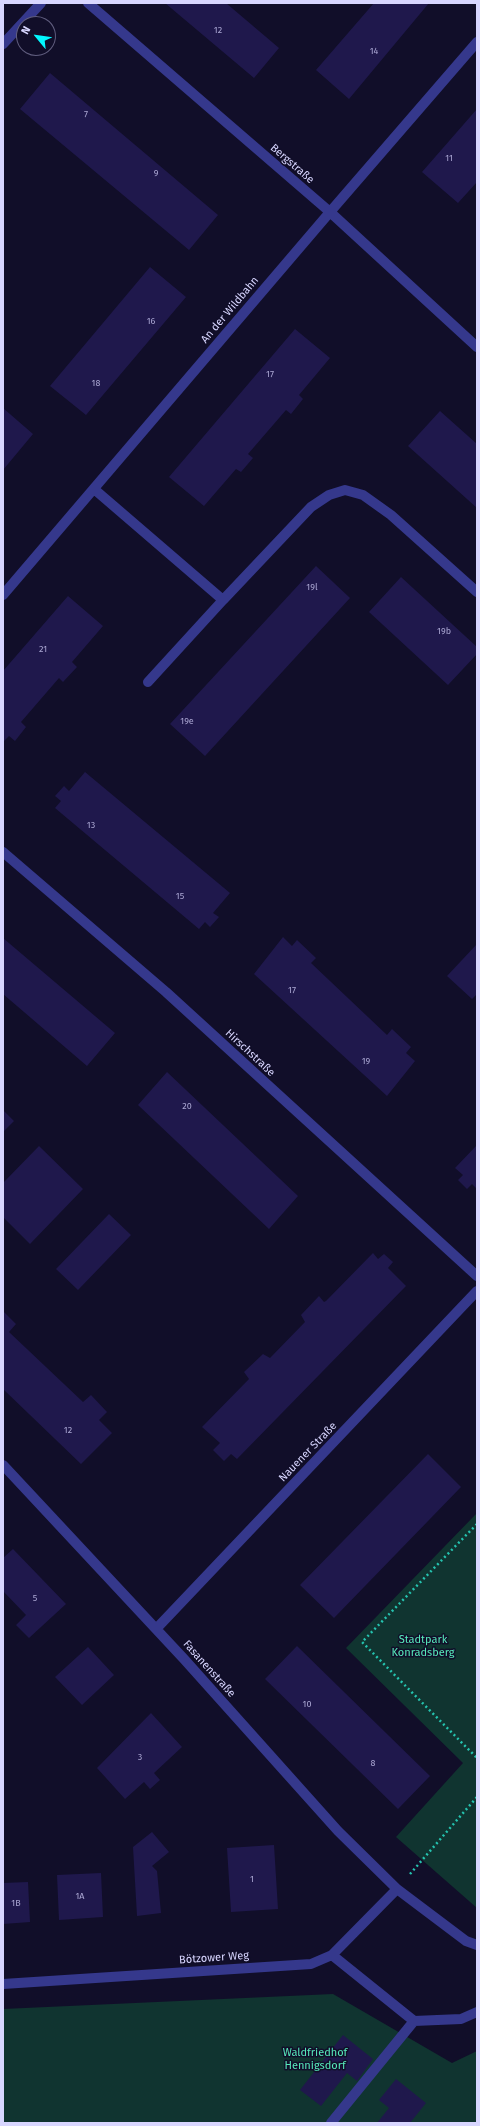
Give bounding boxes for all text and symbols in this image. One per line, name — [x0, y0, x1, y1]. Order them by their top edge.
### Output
north arrow — [16, 16, 56, 56]
text: N — [18, 24, 33, 37]
house number: 12 — [214, 25, 222, 35]
house number: 14 — [370, 46, 378, 56]
house number: 7 — [84, 109, 88, 119]
street label: Bergstraße — [267, 141, 317, 187]
house number: 11 — [445, 153, 453, 163]
house number: 9 — [154, 168, 158, 178]
street label: An der Wildbahn — [198, 274, 262, 346]
house number: 16 — [147, 316, 155, 326]
house number: 17 — [266, 369, 274, 379]
house number: 18 — [92, 378, 100, 388]
house number: 19l — [306, 582, 318, 592]
house number: 19b — [437, 626, 451, 636]
house number: 21 — [39, 644, 47, 654]
house number: 19e — [180, 716, 194, 726]
house number: 13 — [87, 820, 95, 830]
house number: 15 — [176, 891, 184, 901]
house number: 17 — [288, 985, 296, 995]
street label: Hirschstraße — [222, 1027, 278, 1079]
house number: 19 — [362, 1056, 370, 1066]
house number: 20 — [182, 1101, 192, 1111]
street label: Nauener Straße — [276, 1419, 340, 1485]
house number: 12 — [64, 1425, 72, 1435]
house number: 5 — [33, 1593, 37, 1603]
park label: Stadtpark Konradsberg — [391, 1633, 455, 1659]
street label: Fasanenstraße — [180, 1638, 238, 1700]
house number: 10 — [303, 1699, 311, 1709]
house number: 3 — [138, 1752, 142, 1762]
house number: 8 — [371, 1758, 375, 1768]
house number: 1 — [250, 1874, 254, 1884]
house number: 1A — [75, 1891, 85, 1901]
house number: 1B — [11, 1898, 21, 1908]
street label: Bötzower Weg — [179, 1949, 249, 1967]
park label: Waldfriedhof Hennigsdorf — [283, 2046, 347, 2072]

